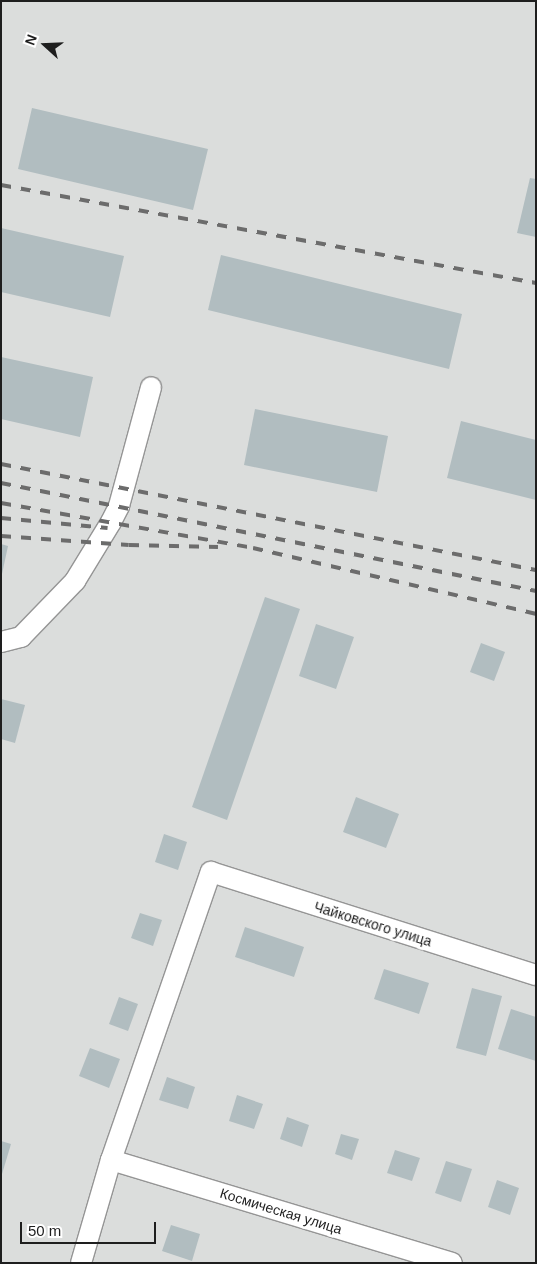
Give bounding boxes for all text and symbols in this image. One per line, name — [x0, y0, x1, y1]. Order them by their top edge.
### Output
north arrow — [20, 20, 70, 70]
text: N — [22, 32, 40, 47]
street label: Чайковского улица — [312, 898, 434, 950]
street label: Космическая улица — [218, 1184, 344, 1238]
scale bar — [22, 1212, 159, 1244]
text: 50 m — [28, 1222, 61, 1239]

